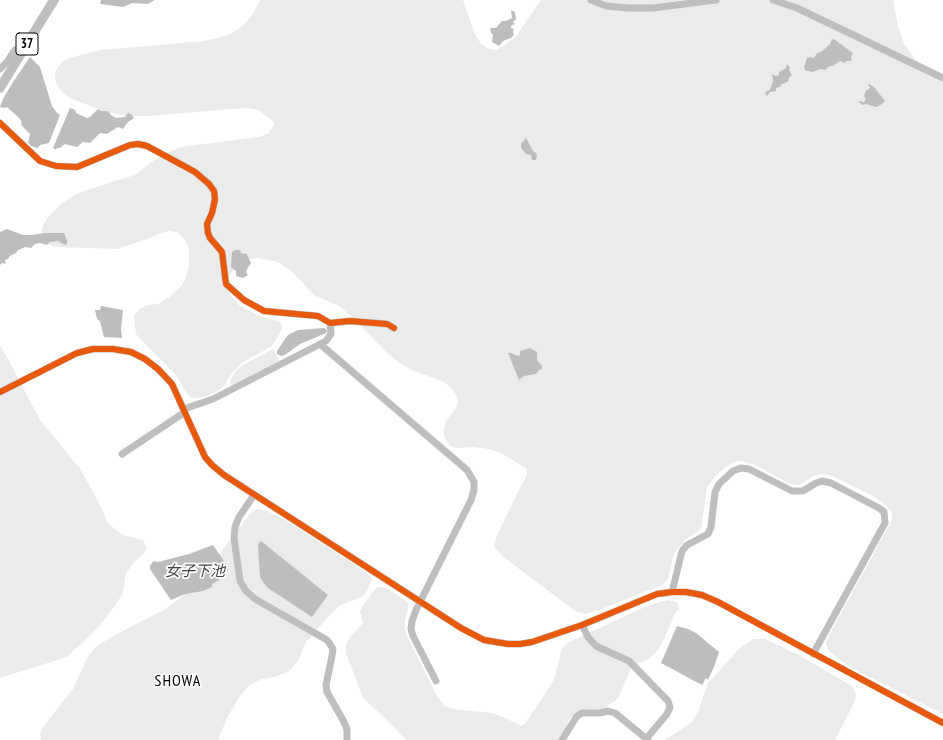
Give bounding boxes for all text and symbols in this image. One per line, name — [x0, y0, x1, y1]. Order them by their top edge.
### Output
road number: 37 — [16, 33, 38, 55]
water label: 女子下池 — [165, 563, 225, 581]
district label: SHOWA — [155, 671, 201, 691]

